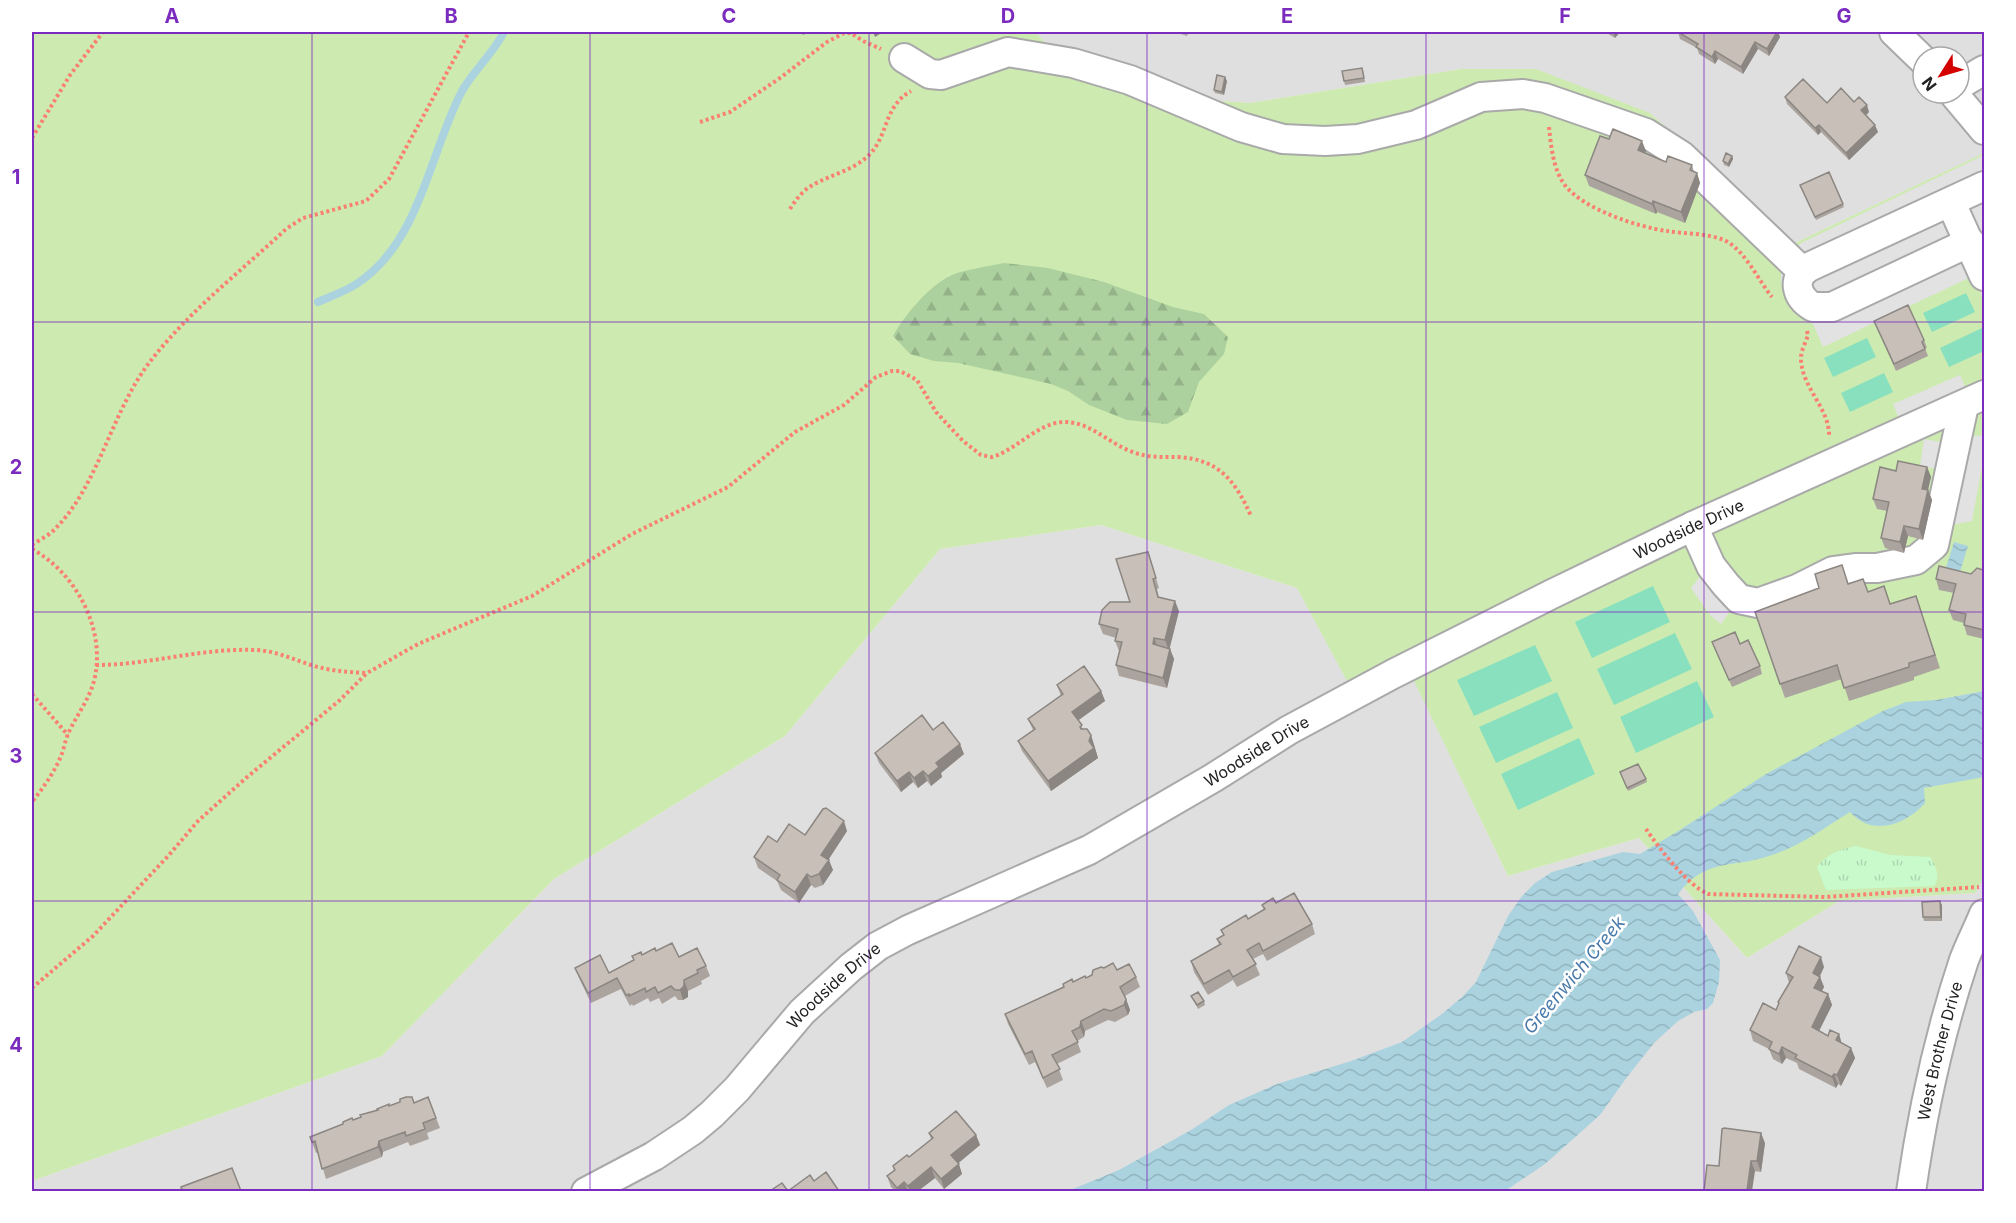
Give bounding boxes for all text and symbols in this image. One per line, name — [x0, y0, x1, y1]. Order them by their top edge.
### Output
text: A — [165, 4, 180, 28]
text: B — [444, 4, 458, 28]
text: C — [722, 4, 736, 28]
text: D — [1001, 4, 1015, 28]
text: E — [1281, 4, 1293, 28]
text: F — [1559, 4, 1571, 28]
text: G — [1836, 4, 1852, 28]
north arrow — [1911, 45, 1971, 105]
text: N — [1917, 73, 1941, 95]
text: 1 — [12, 165, 20, 189]
text: 2 — [10, 455, 22, 479]
street label: Woodside Drive — [1630, 495, 1747, 563]
street label: Woodside Drive — [1201, 711, 1312, 791]
text: 3 — [10, 744, 22, 768]
water label: Greenwich Creek — [1519, 911, 1630, 1038]
street label: Woodside Drive — [782, 938, 884, 1033]
street label: West Brother Drive — [1913, 979, 1967, 1122]
text: 4 — [9, 1033, 23, 1057]

